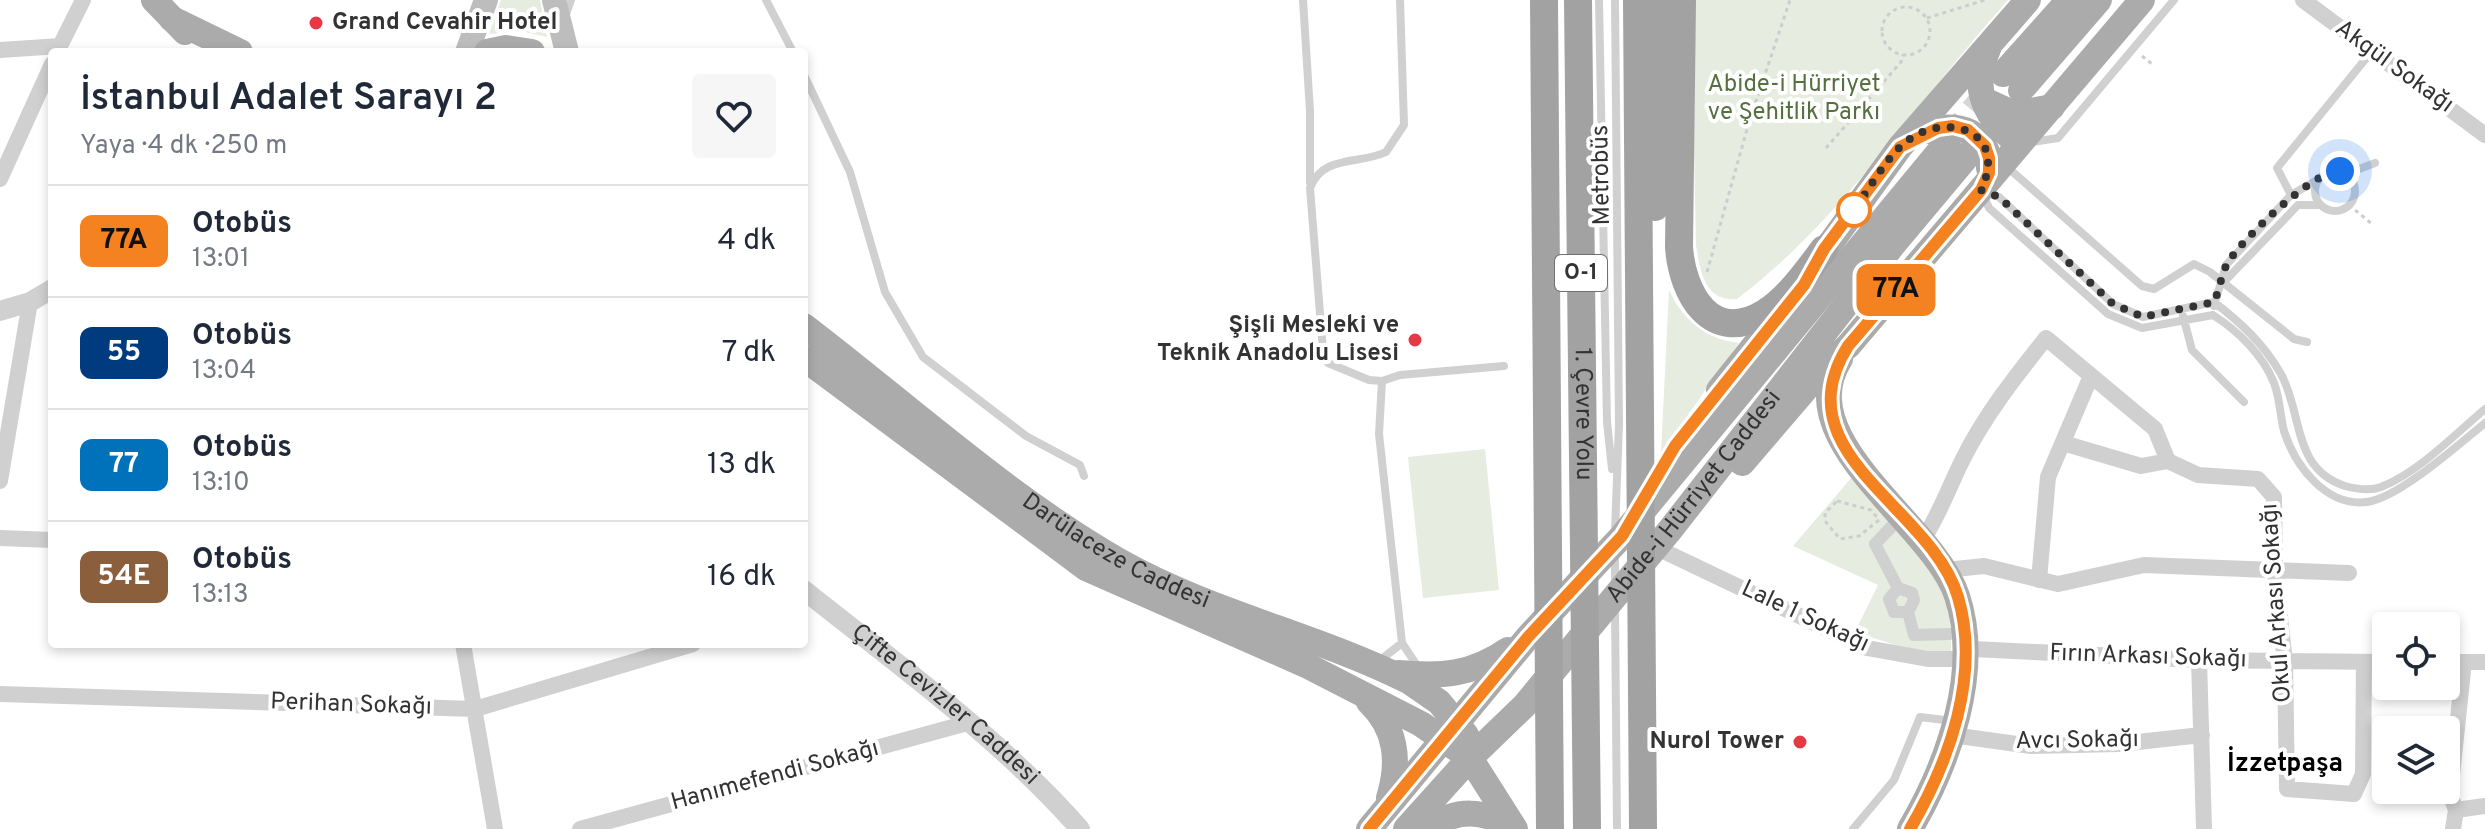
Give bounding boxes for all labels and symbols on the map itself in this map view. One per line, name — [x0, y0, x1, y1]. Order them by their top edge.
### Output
place label: Grand Cevahir Hotel — [332, 8, 557, 38]
marker: Grand Cevahir Hotel — [307, 14, 325, 32]
street label: Akgül Sokağı — [2329, 14, 2459, 120]
park label: Abide-i Hürriyet ve Şehitlik Parkı — [1708, 70, 1881, 128]
street label: Metrobüs — [1586, 124, 1618, 226]
your location — [2320, 151, 2360, 191]
unlabelled marker — [1837, 193, 1871, 227]
road number: O-1 — [1555, 255, 1607, 291]
line badge: 77A — [1850, 264, 1942, 316]
place label: Şişli Mesleki ve Teknik Anadolu Lisesi — [1157, 311, 1399, 369]
marker: Şişli Mesleki ve Teknik Anadolu Lisesi — [1406, 331, 1424, 349]
street label: 1. Çevre Yolu — [1567, 347, 1598, 481]
street label: Abide-i Hürriyet Caddesi — [1600, 385, 1788, 610]
street label: Darülaceze Caddesi — [1015, 487, 1214, 617]
street label: Okul Arkası Sokağı — [2255, 502, 2299, 704]
street label: Lale 1 Sokağı — [1736, 574, 1874, 660]
street label: Çifte Cevizler Caddesi — [845, 618, 1045, 792]
street label: Fırın Arkası Sokağı — [2049, 639, 2247, 675]
street label: Perihan Sokağı — [270, 687, 432, 723]
street label: Avcı Sokağı — [2015, 725, 2139, 757]
place label: Nurol Tower — [1650, 727, 1784, 757]
marker: Nurol Tower — [1791, 733, 1809, 751]
street label: Hanımefendi Sokağı — [668, 734, 882, 818]
district label: İzzetpaşa — [2227, 746, 2343, 781]

